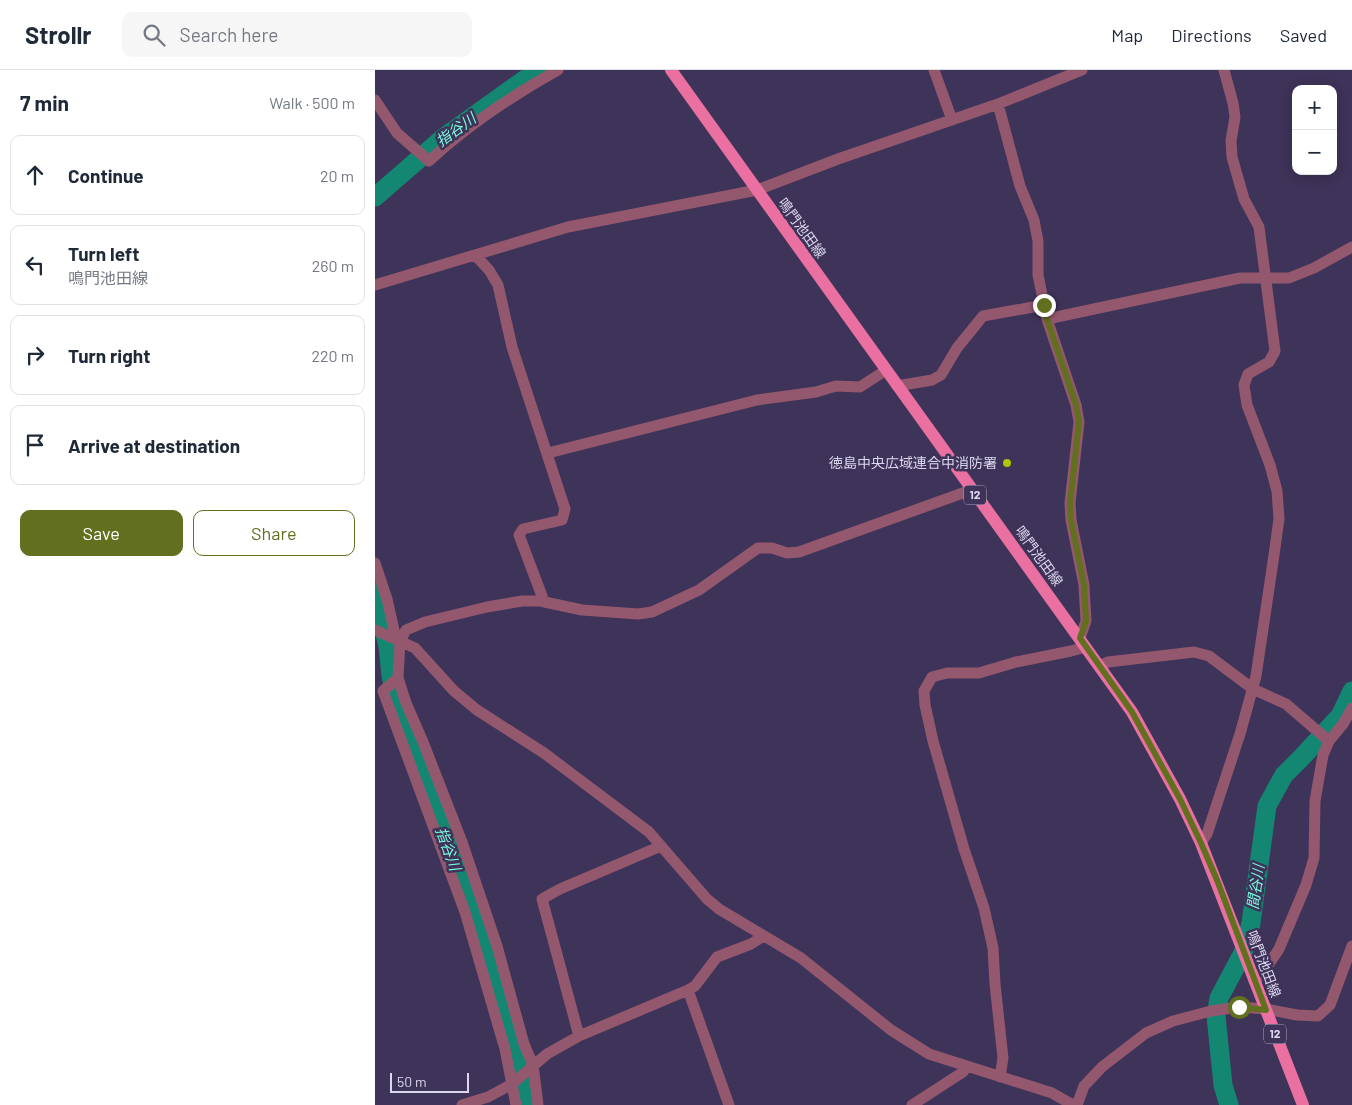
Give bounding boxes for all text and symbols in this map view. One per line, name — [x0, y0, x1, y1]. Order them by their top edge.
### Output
search box — [122, 12, 472, 57]
text: Strollr — [25, 20, 92, 49]
icon: search — [140, 21, 168, 49]
text: Search here — [180, 23, 278, 46]
text: Map — [1111, 24, 1143, 46]
text: Directions — [1171, 24, 1252, 46]
text: Saved — [1280, 24, 1327, 46]
map controls — [1292, 85, 1337, 175]
button: + — [1292, 85, 1337, 130]
text: 7 min — [20, 90, 69, 115]
text: Walk · 500 m — [269, 93, 355, 112]
water label: 指谷川 — [432, 108, 481, 150]
button: − — [1292, 130, 1337, 175]
icon: ahead — [21, 161, 49, 189]
text: Continue — [68, 164, 144, 187]
text: 20 m — [320, 166, 354, 185]
street label: 鳴門池田線 — [775, 194, 830, 261]
text: Turn left — [68, 242, 139, 265]
icon: left — [21, 251, 49, 279]
text: 260 m — [312, 256, 354, 275]
text: 鳴門池田線 — [68, 268, 148, 287]
route end — [1033, 294, 1056, 317]
icon: right — [21, 341, 49, 369]
text: Turn right — [68, 344, 150, 367]
text: 220 m — [311, 346, 354, 365]
icon: arrive — [21, 431, 49, 459]
text: Arrive at destination — [68, 434, 240, 457]
place label: 徳島中央広域連合中消防署 — [829, 454, 997, 471]
marker: 徳島中央広域連合中消防署 — [1001, 457, 1013, 469]
road number: 12 — [964, 486, 986, 504]
button: Save — [20, 510, 183, 556]
button: Share — [193, 510, 355, 556]
street label: 鳴門池田線 — [1012, 522, 1067, 589]
water label: 指谷川 — [433, 824, 466, 875]
water label: 間谷川 — [1243, 861, 1267, 910]
street label: 鳴門池田線 — [1244, 928, 1285, 1000]
route start — [1228, 996, 1251, 1019]
road number: 12 — [1264, 1024, 1286, 1044]
scale bar — [390, 1070, 469, 1093]
text: 50 m — [397, 1073, 426, 1090]

